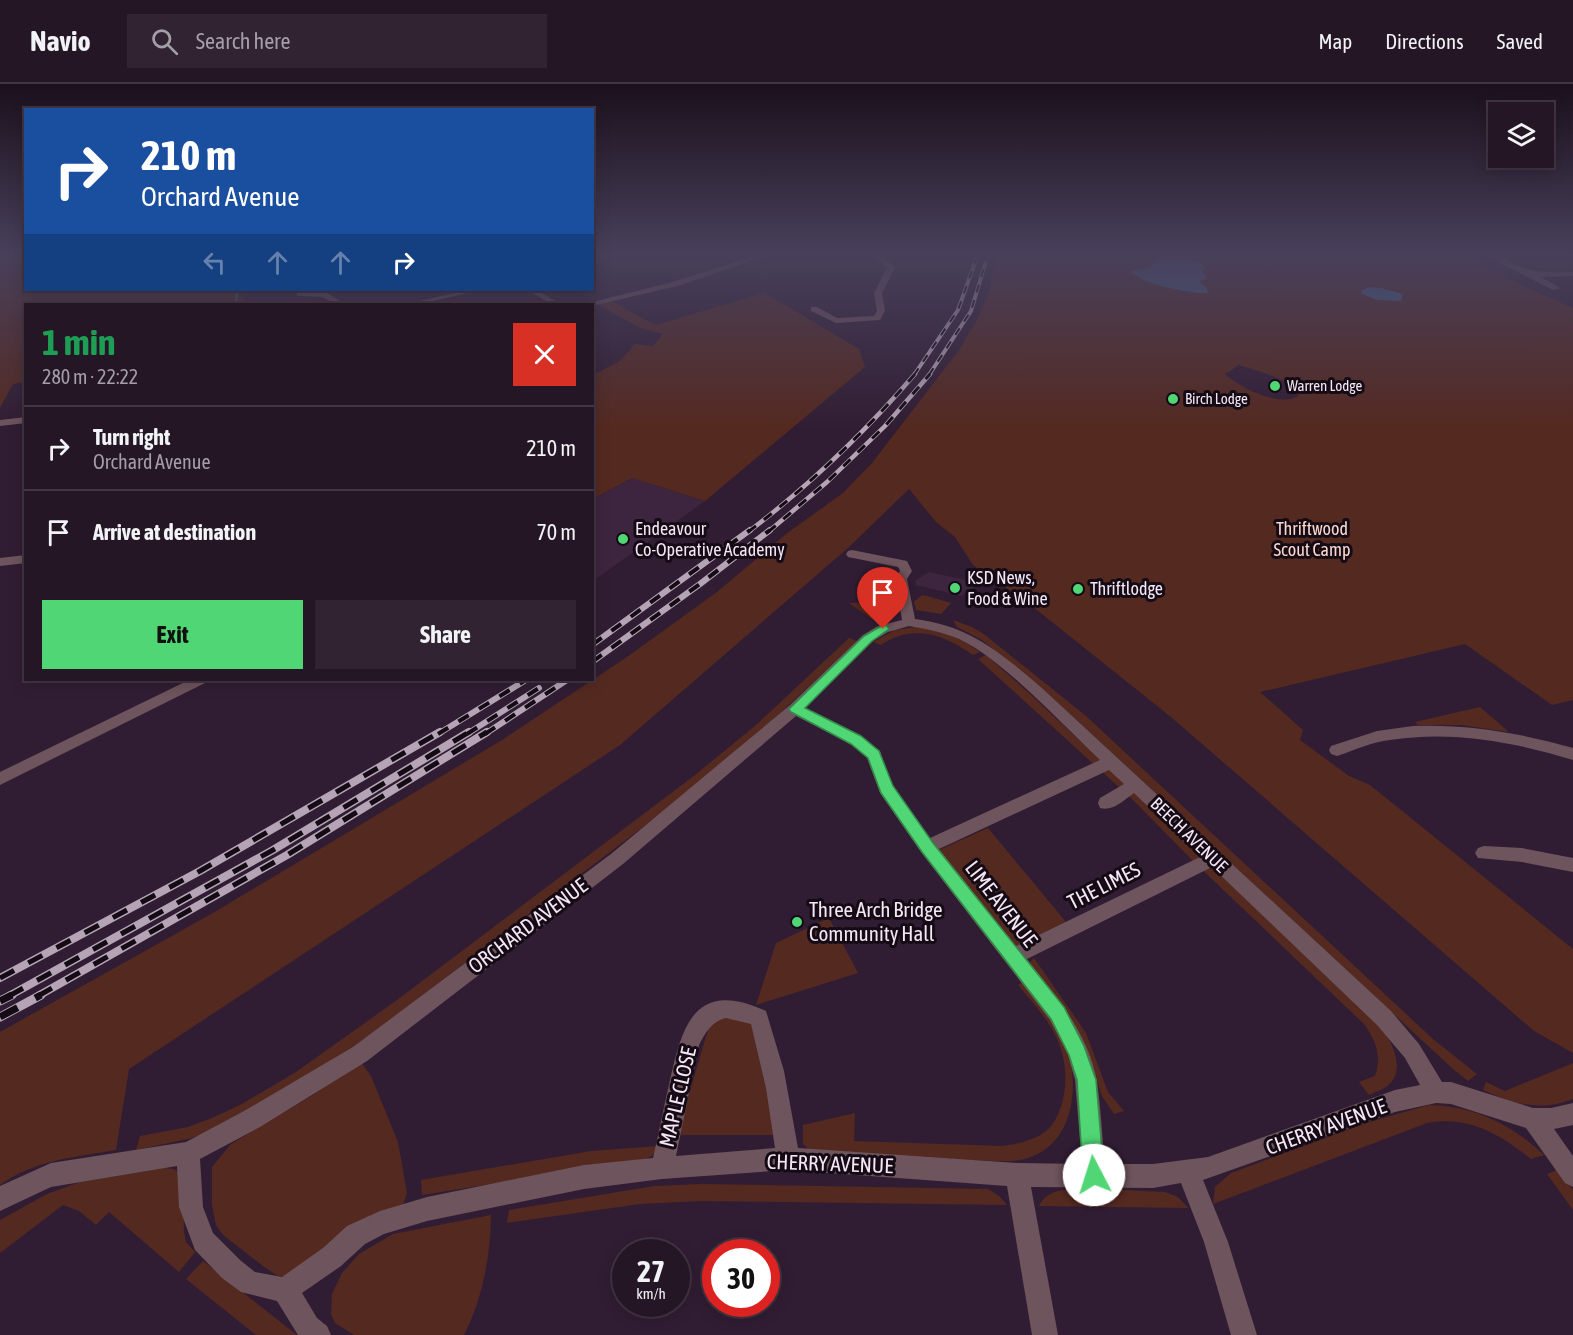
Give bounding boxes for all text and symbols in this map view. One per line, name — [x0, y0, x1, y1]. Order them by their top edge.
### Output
search box — [127, 14, 547, 68]
text: Navio — [30, 25, 91, 57]
icon: search — [148, 25, 181, 58]
text: Search here — [196, 28, 291, 54]
text: Map — [1318, 29, 1352, 53]
text: Directions — [1385, 29, 1464, 53]
text: Saved — [1497, 29, 1543, 53]
map controls — [1488, 102, 1554, 168]
button: layers — [1488, 102, 1554, 168]
text: 210 m — [141, 131, 236, 179]
icon: right — [42, 132, 120, 210]
text: Orchard Avenue — [141, 181, 300, 212]
icon: left — [198, 246, 231, 279]
icon: ahead — [261, 246, 294, 279]
icon: ahead — [324, 246, 357, 279]
icon: right — [387, 246, 420, 279]
text: 1 min — [42, 321, 116, 363]
button: close — [513, 323, 576, 386]
text: 280 m · 22:22 — [42, 365, 138, 388]
place label: Warren Lodge — [1287, 377, 1363, 394]
marker: Warren Lodge — [1268, 379, 1282, 393]
place label: Birch Lodge — [1185, 390, 1248, 407]
marker: Birch Lodge — [1166, 392, 1180, 406]
text: Turn right — [93, 424, 170, 450]
icon: right — [42, 432, 75, 465]
text: 210 m — [526, 435, 576, 461]
text: Orchard Avenue — [93, 450, 210, 473]
icon: arrive — [42, 516, 75, 549]
place label: Endeavour Co-Operative Academy — [635, 518, 785, 560]
park label: Thriftwood Scout Camp — [1274, 518, 1351, 560]
text: Arrive at destination — [93, 519, 256, 545]
text: 70 m — [536, 519, 576, 545]
marker: Endeavour Co-Operative Academy — [616, 532, 630, 546]
pin — [857, 567, 908, 629]
place label: KSD News, Food & Wine — [967, 567, 1048, 609]
icon: arrive — [866, 576, 899, 609]
place label: Thriftlodge — [1090, 578, 1163, 599]
marker: KSD News, Food & Wine — [948, 581, 962, 595]
marker: Thriftlodge — [1071, 582, 1085, 596]
button: Exit — [42, 600, 303, 669]
button: Share — [315, 600, 576, 669]
street label: BEECH AVENUE — [1147, 793, 1232, 877]
street label: LIME AVENUE — [961, 856, 1043, 951]
street label: THE LIMES — [1063, 857, 1144, 914]
street label: ORCHARD AVENUE — [463, 873, 592, 978]
place label: Three Arch Bridge Community Hall — [809, 897, 942, 945]
marker: Three Arch Bridge Community Hall — [790, 915, 804, 929]
street label: MAPLE CLOSE — [654, 1044, 700, 1149]
street label: CHERRY AVENUE — [1262, 1093, 1389, 1159]
position arrow — [1062, 1143, 1126, 1207]
street label: CHERRY AVENUE — [766, 1149, 894, 1177]
speed limit sign: 30 — [702, 1239, 780, 1317]
text: 27 — [637, 1254, 665, 1288]
text: km/h — [636, 1285, 666, 1302]

